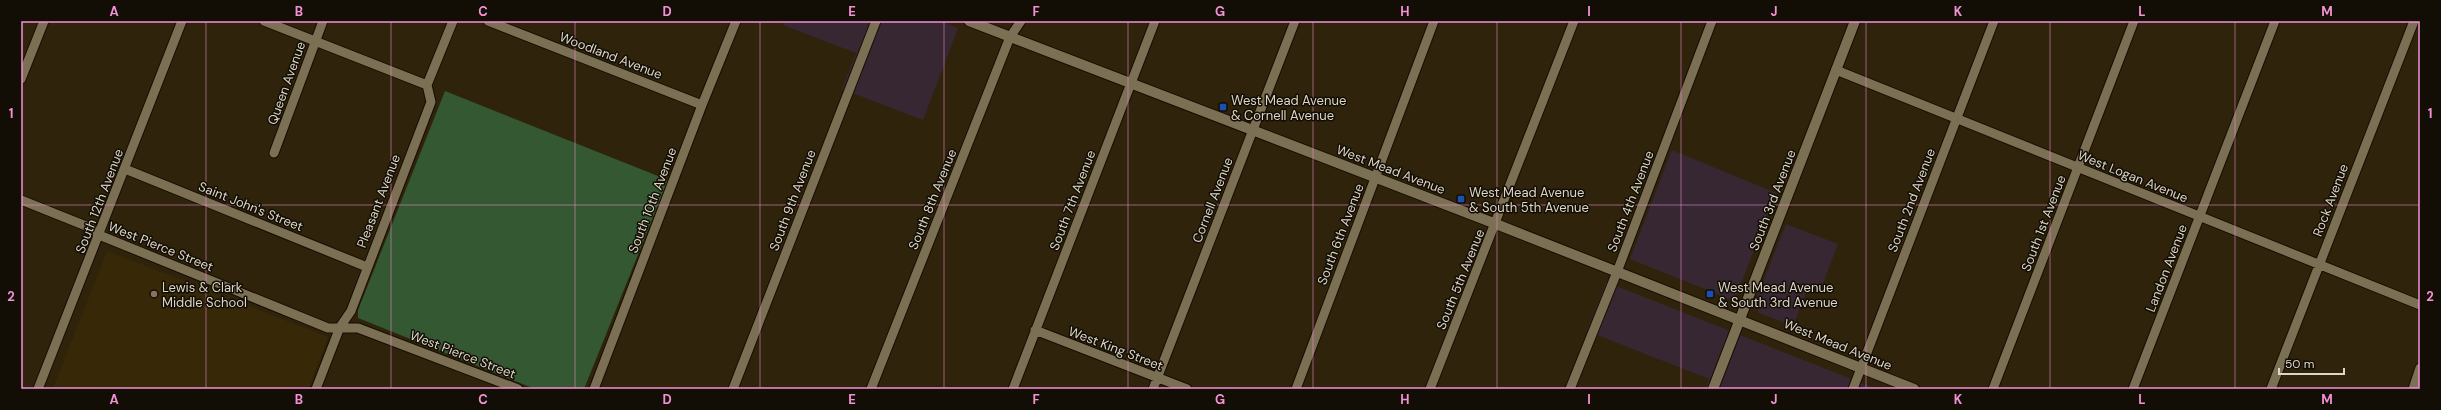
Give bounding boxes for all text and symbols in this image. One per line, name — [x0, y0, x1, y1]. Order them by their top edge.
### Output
text: A — [109, 3, 119, 20]
text: B — [295, 3, 303, 20]
text: C — [478, 3, 488, 20]
text: D — [662, 3, 672, 20]
text: E — [848, 3, 856, 20]
text: F — [1032, 3, 1040, 20]
text: G — [1215, 3, 1225, 20]
text: H — [1400, 3, 1410, 20]
text: I — [1587, 3, 1591, 20]
text: J — [1770, 3, 1778, 20]
text: K — [1954, 3, 1963, 20]
text: L — [2138, 3, 2146, 20]
text: M — [2321, 3, 2333, 20]
street label: Woodland Avenue — [557, 28, 665, 83]
street label: Queen Avenue — [264, 39, 309, 127]
place label: West Mead Avenue & Cornell Avenue — [1231, 92, 1346, 124]
marker: West Mead Avenue & Cornell Avenue — [1218, 102, 1228, 112]
text: 1 — [9, 105, 13, 122]
text: 1 — [2428, 105, 2432, 122]
street label: West Mead Avenue — [1334, 141, 1448, 198]
street label: South 10th Avenue — [624, 145, 680, 255]
street label: South 8th Avenue — [905, 146, 960, 252]
street label: South 2nd Avenue — [1884, 146, 1939, 254]
street label: South 12th Avenue — [72, 147, 127, 256]
street label: South 9th Avenue — [765, 147, 820, 253]
street label: South 3rd Avenue — [1745, 147, 1800, 253]
street label: West Logan Avenue — [2075, 147, 2190, 206]
street label: South 7th Avenue — [1046, 148, 1099, 253]
street label: South 4th Avenue — [1603, 148, 1658, 254]
street label: Pleasant Avenue — [353, 152, 404, 250]
street label: Cornell Avenue — [1188, 155, 1237, 245]
street label: Rock Avenue — [2309, 161, 2352, 239]
street label: South 1st Avenue — [2017, 173, 2070, 274]
street label: Saint John's Street — [196, 178, 306, 235]
street label: South 6th Avenue — [1313, 181, 1368, 287]
place label: West Mead Avenue & South 5th Avenue — [1469, 184, 1589, 216]
marker: West Mead Avenue & South 5th Avenue — [1456, 194, 1466, 204]
street label: West Pierce Street — [106, 218, 216, 275]
street label: Landon Avenue — [2142, 222, 2191, 314]
street label: South 5th Avenue — [1433, 226, 1488, 332]
place label: Lewis & Clark Middle School — [162, 279, 247, 311]
place label: West Mead Avenue & South 3rd Avenue — [1718, 279, 1838, 311]
text: 2 — [7, 288, 15, 305]
text: 2 — [2426, 288, 2434, 305]
marker: Lewis & Clark Middle School — [149, 289, 159, 299]
marker: West Mead Avenue & South 3rd Avenue — [1705, 289, 1715, 299]
street label: West Mead Avenue — [1781, 315, 1894, 374]
street label: West King Street — [1066, 323, 1165, 374]
street label: West Pierce Street — [408, 326, 518, 382]
scale bar — [2279, 350, 2344, 376]
text: 50 m — [2285, 356, 2314, 372]
text: A — [109, 391, 119, 408]
text: B — [295, 391, 303, 408]
text: C — [478, 391, 488, 408]
text: D — [662, 391, 672, 408]
text: E — [848, 391, 856, 408]
text: F — [1032, 391, 1040, 408]
text: G — [1215, 391, 1225, 408]
text: H — [1400, 391, 1410, 408]
text: I — [1587, 391, 1591, 408]
text: J — [1770, 391, 1778, 408]
text: K — [1954, 391, 1963, 408]
text: L — [2138, 391, 2146, 408]
text: M — [2321, 391, 2333, 408]

